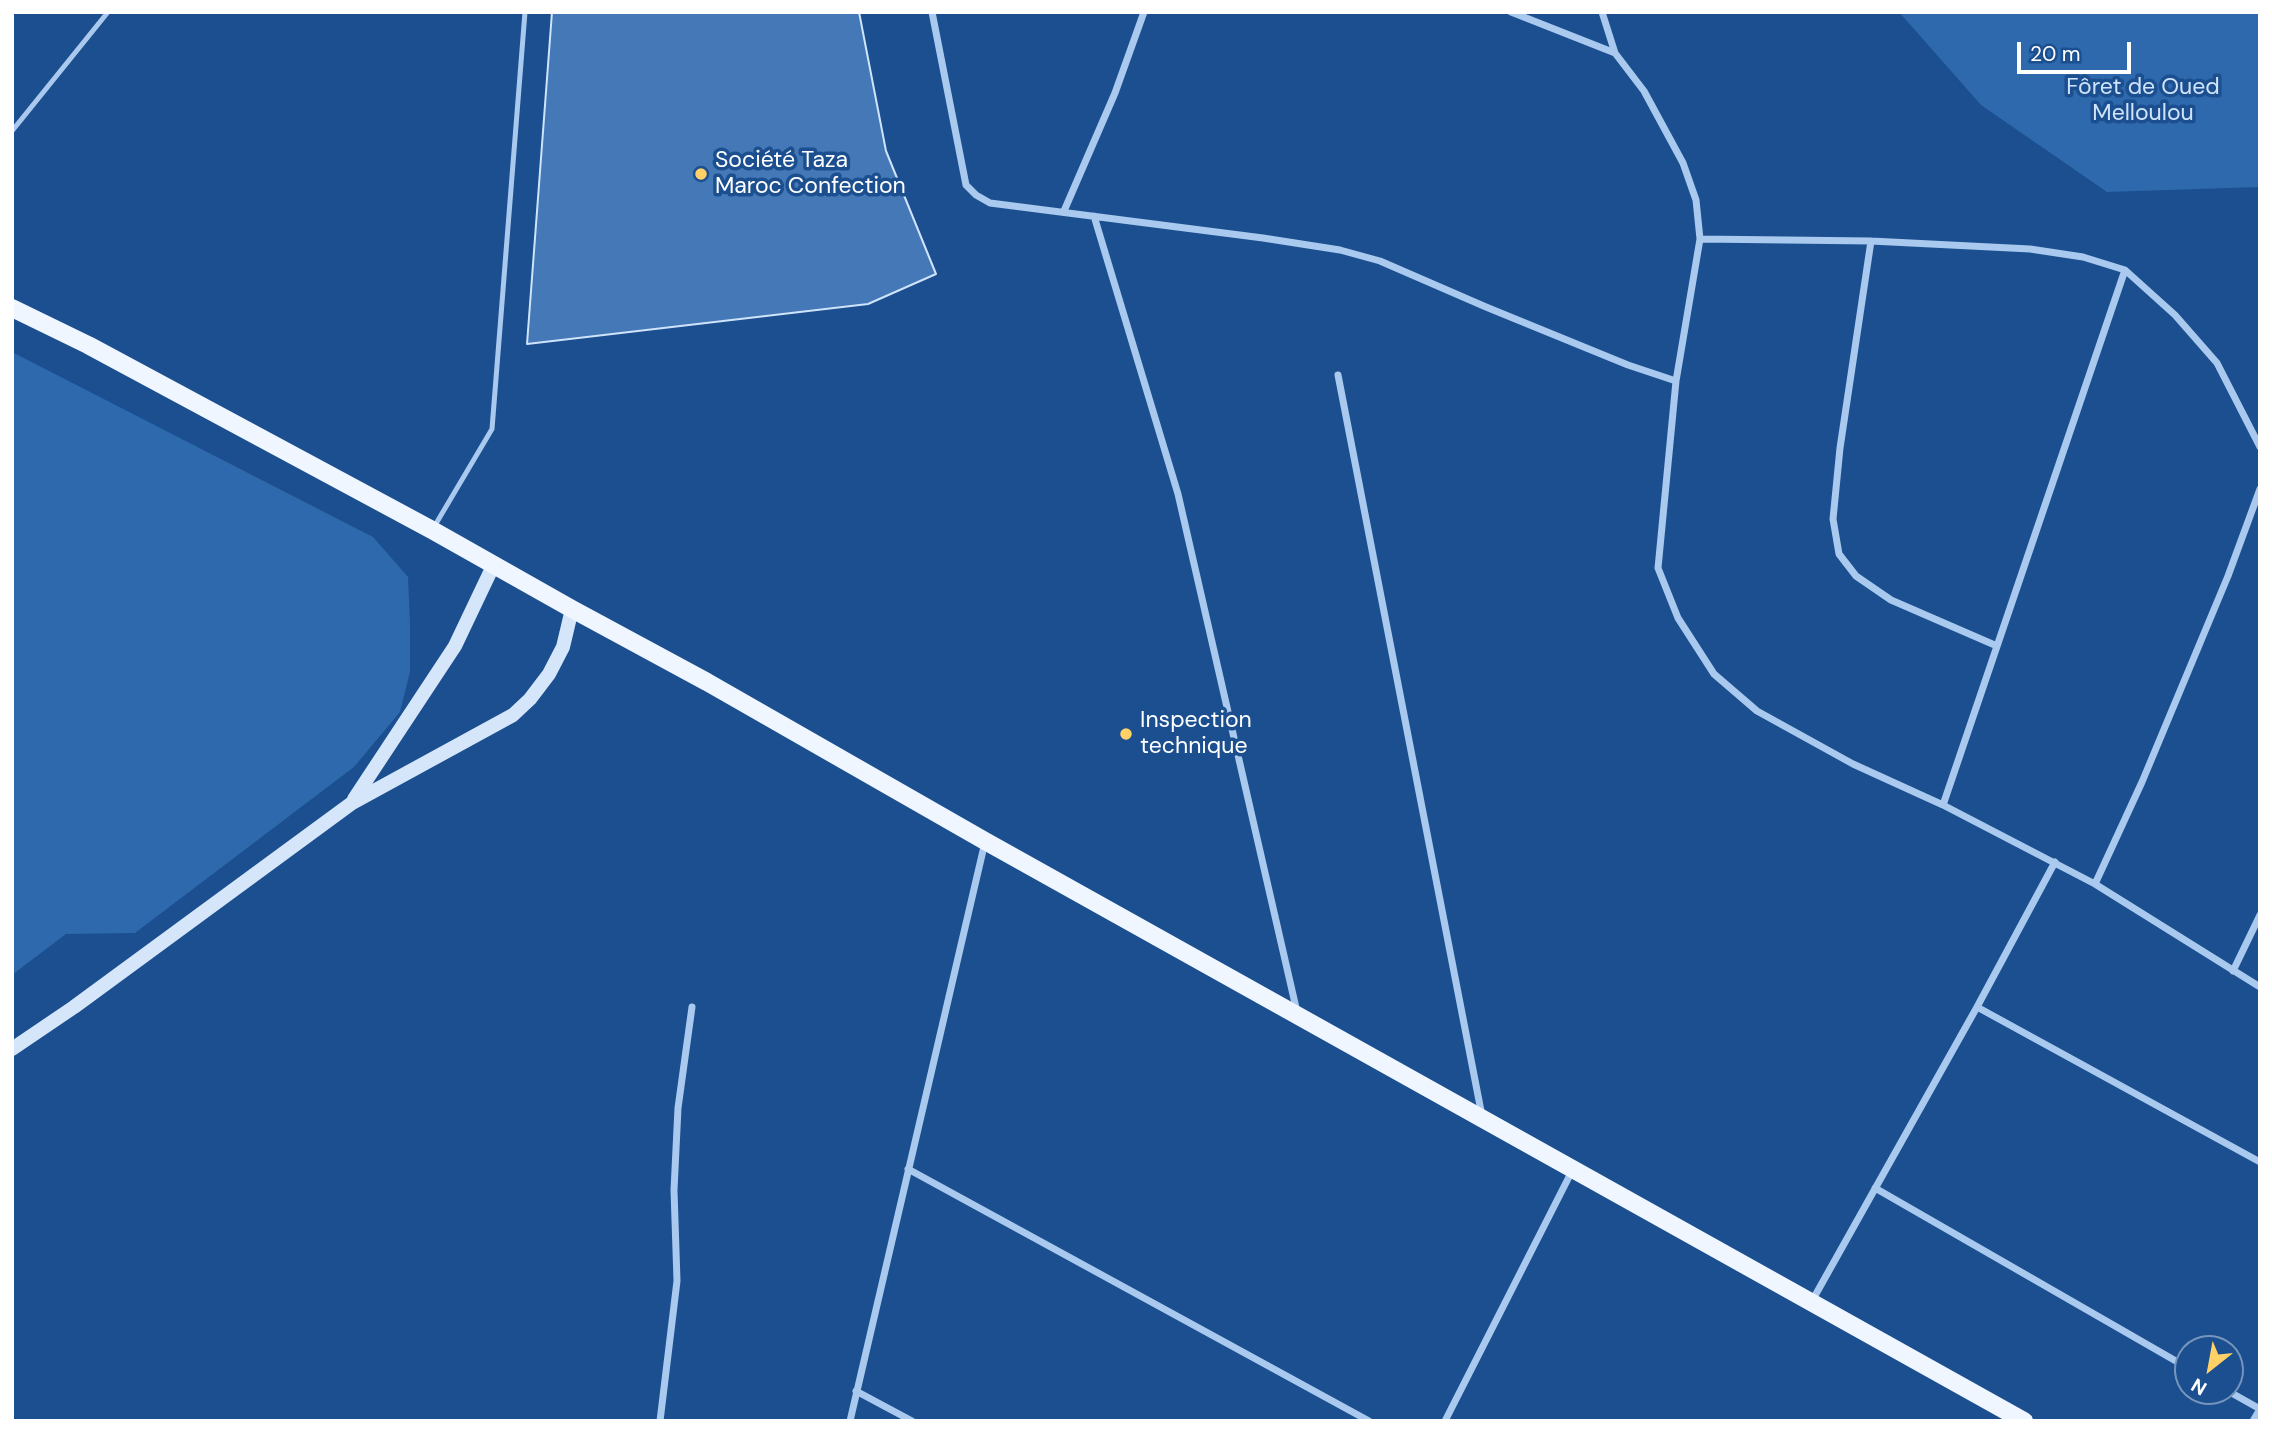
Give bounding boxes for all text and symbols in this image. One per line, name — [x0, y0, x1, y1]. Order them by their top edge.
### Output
scale bar — [2020, 28, 2134, 72]
text: 20 m — [2030, 40, 2081, 68]
park label: Fôret de Oued Melloulou — [2066, 74, 2220, 128]
place label: Société Taza Maroc Confection — [715, 147, 906, 201]
marker: Société Taza Maroc Confection — [693, 166, 709, 182]
place label: Inspection technique — [1140, 707, 1252, 761]
marker: Inspection technique — [1118, 726, 1134, 742]
north arrow — [2174, 1335, 2244, 1405]
text: N — [2187, 1372, 2211, 1401]

